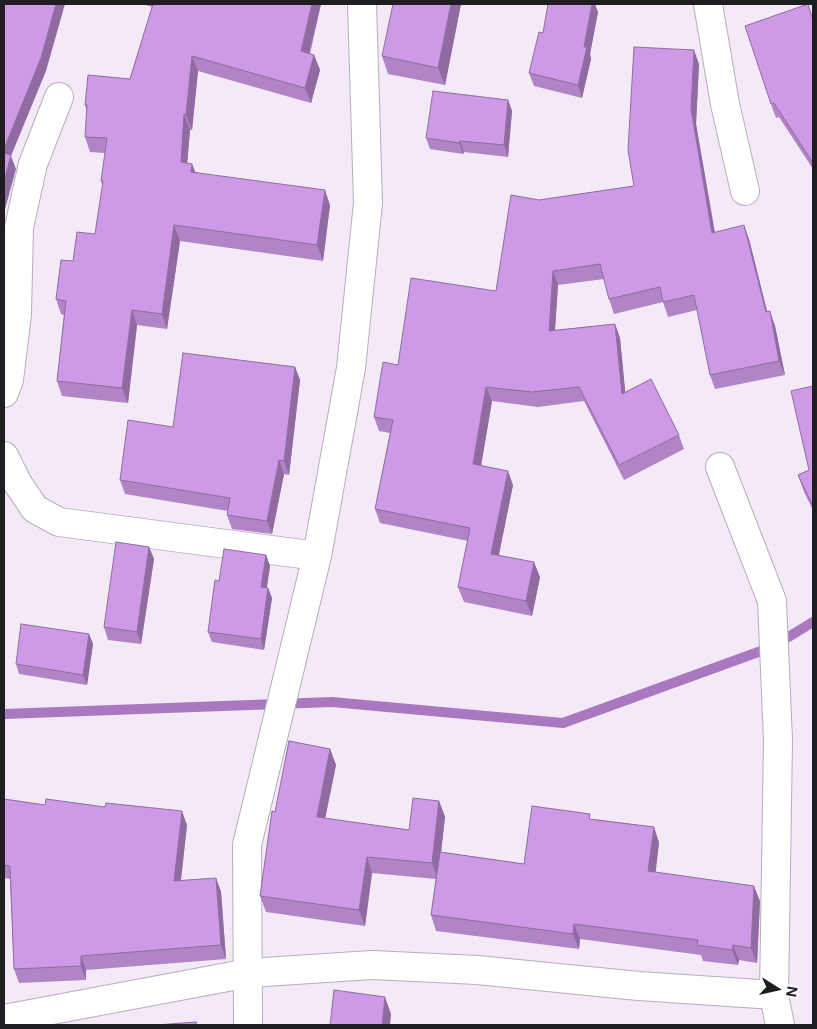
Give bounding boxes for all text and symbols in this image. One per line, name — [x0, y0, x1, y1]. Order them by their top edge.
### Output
north arrow — [752, 964, 802, 1014]
text: N — [783, 985, 802, 998]

